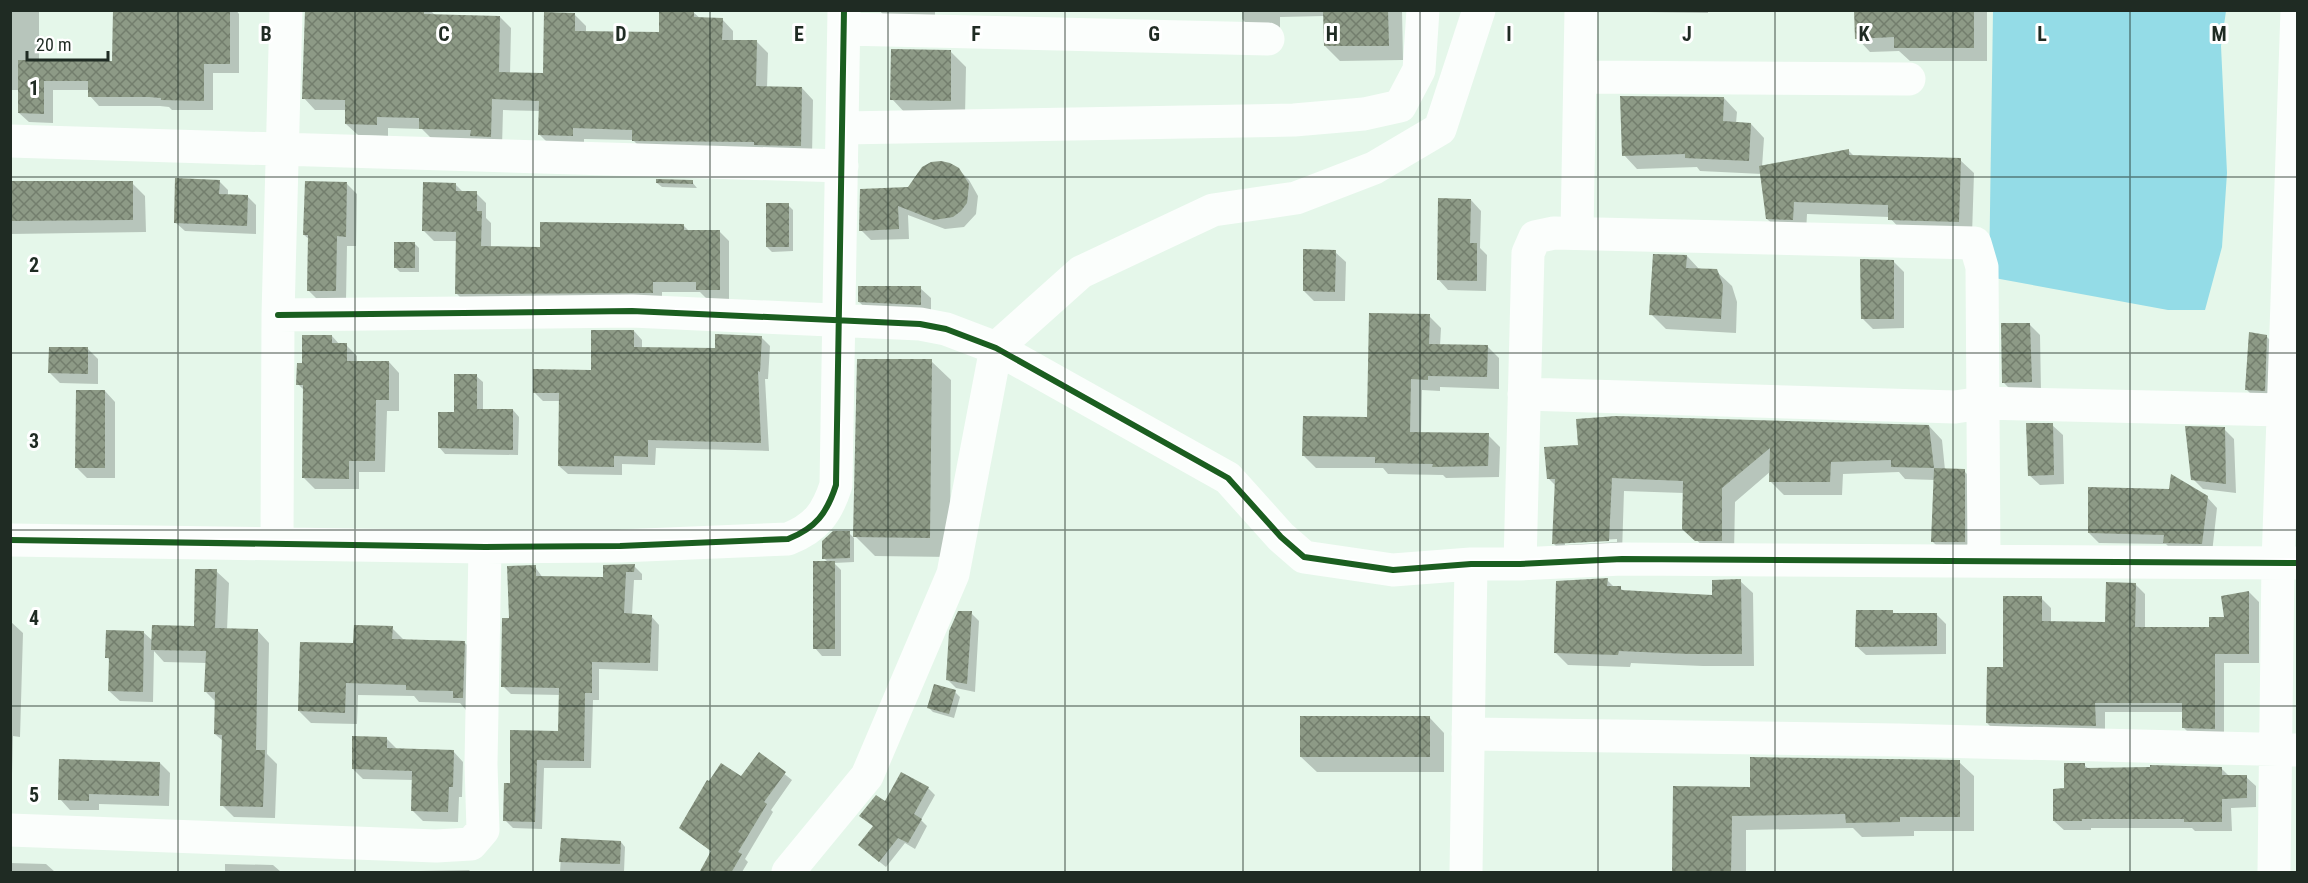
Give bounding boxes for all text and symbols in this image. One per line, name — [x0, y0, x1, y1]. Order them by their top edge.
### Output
text: B — [260, 22, 272, 46]
text: C — [438, 22, 450, 46]
text: D — [615, 22, 627, 46]
text: E — [794, 22, 804, 46]
text: F — [971, 22, 981, 46]
text: G — [1148, 22, 1160, 46]
text: H — [1326, 22, 1338, 46]
text: I — [1506, 22, 1512, 46]
text: J — [1682, 22, 1692, 46]
text: K — [1858, 22, 1870, 46]
text: L — [2037, 22, 2047, 46]
text: M — [2211, 22, 2227, 46]
scale bar — [27, 24, 108, 62]
text: 20 m — [36, 34, 71, 55]
text: 1 — [29, 76, 39, 100]
text: 2 — [29, 253, 39, 277]
text: 3 — [29, 429, 39, 453]
text: 4 — [29, 606, 39, 630]
text: 5 — [29, 783, 39, 807]

